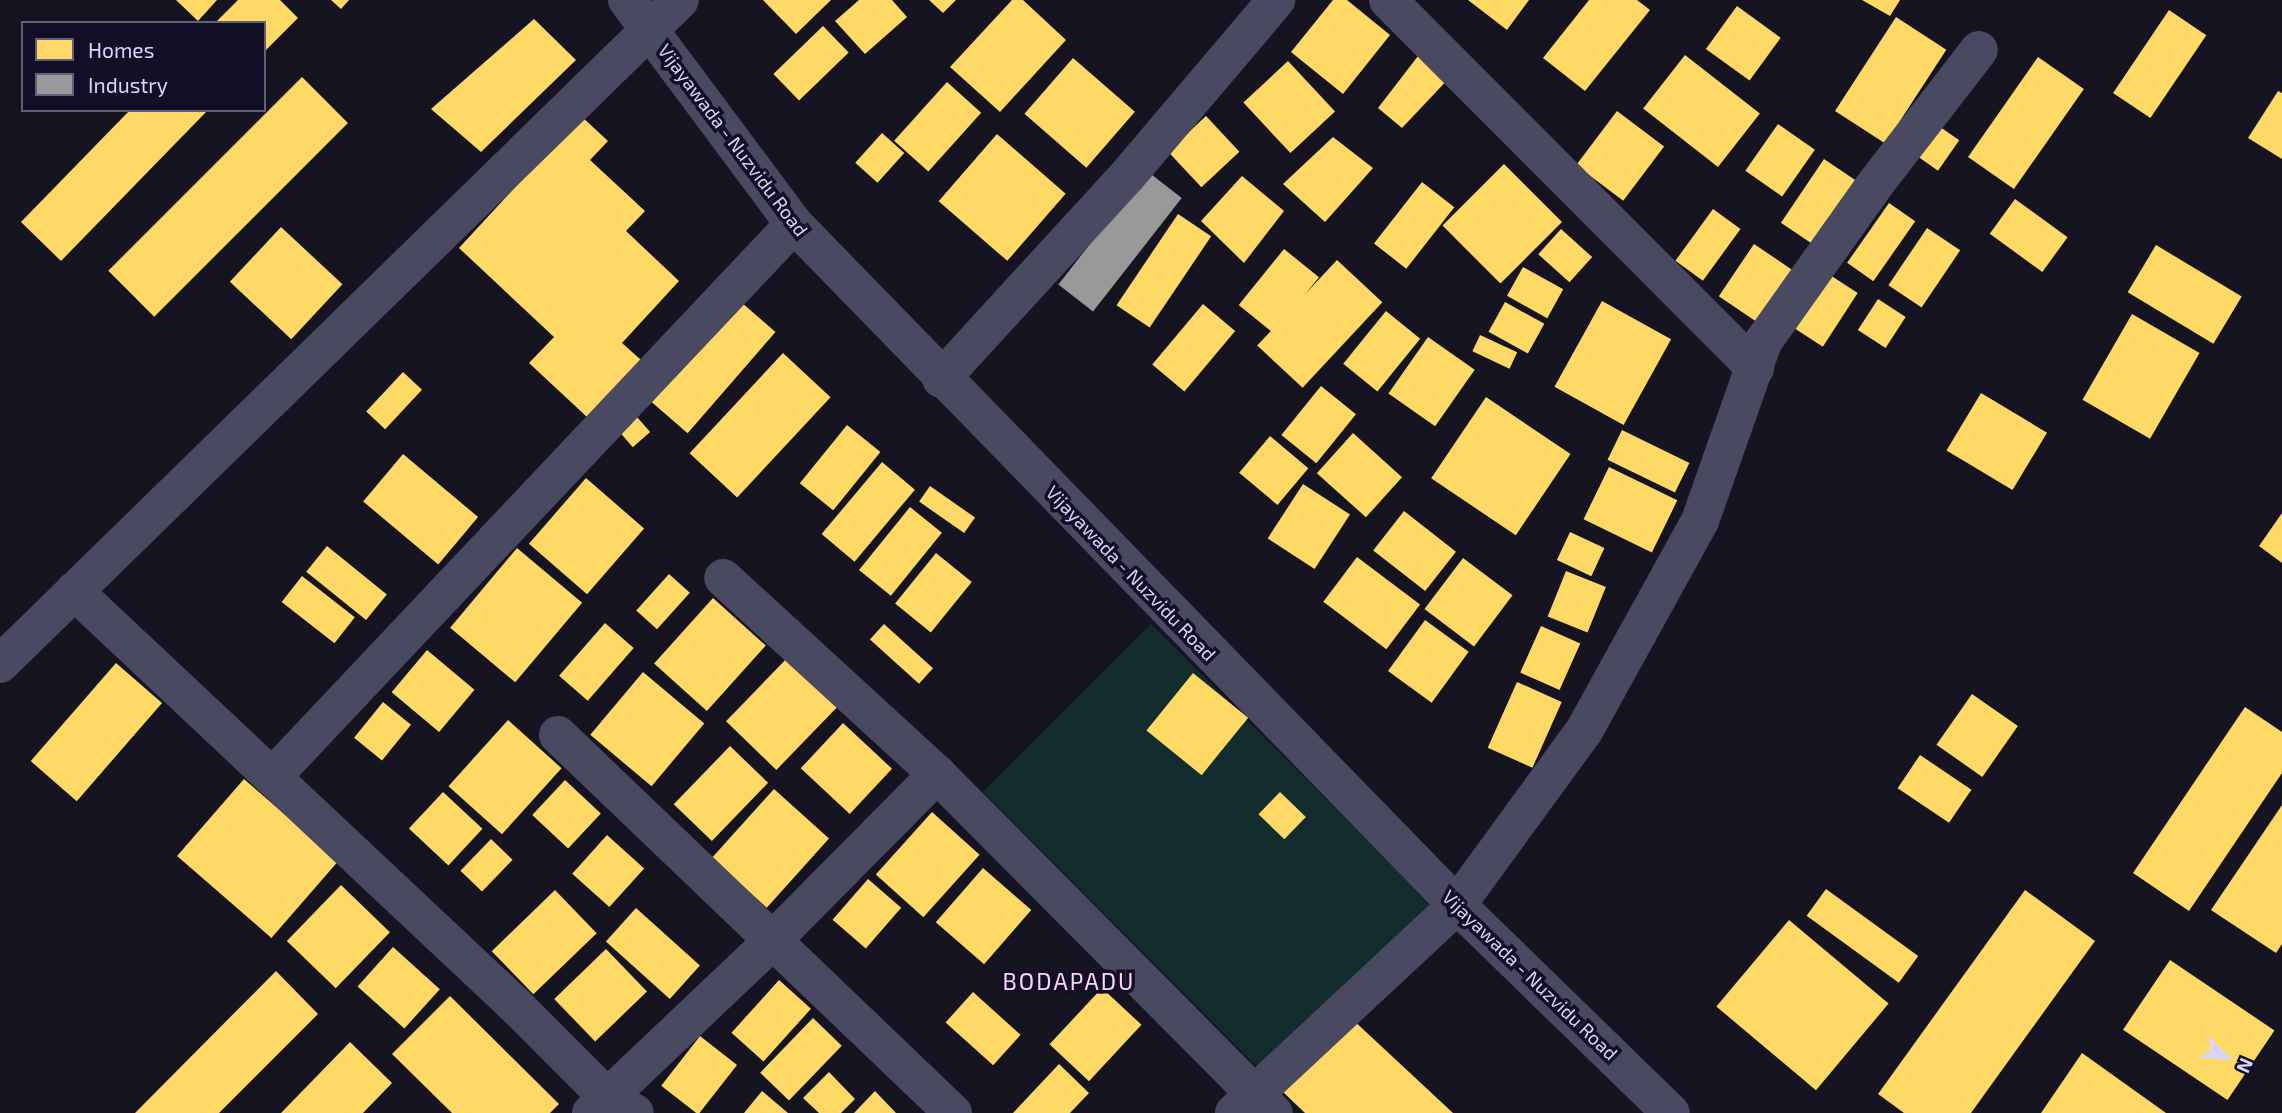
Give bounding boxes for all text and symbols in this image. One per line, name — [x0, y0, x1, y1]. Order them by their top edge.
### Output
legend — [21, 21, 266, 112]
text: Homes — [88, 37, 154, 62]
street label: Vijayawada - Nuzvidu Road — [653, 39, 813, 241]
text: Industry — [88, 72, 168, 97]
street label: Vijayawada - Nuzvidu Road — [1041, 481, 1221, 665]
street label: Vijayawada - Nuzvidu Road — [1438, 885, 1622, 1065]
district label: BODAPADU — [1004, 967, 1134, 995]
north arrow — [2191, 1022, 2261, 1092]
text: N — [2232, 1055, 2259, 1077]

